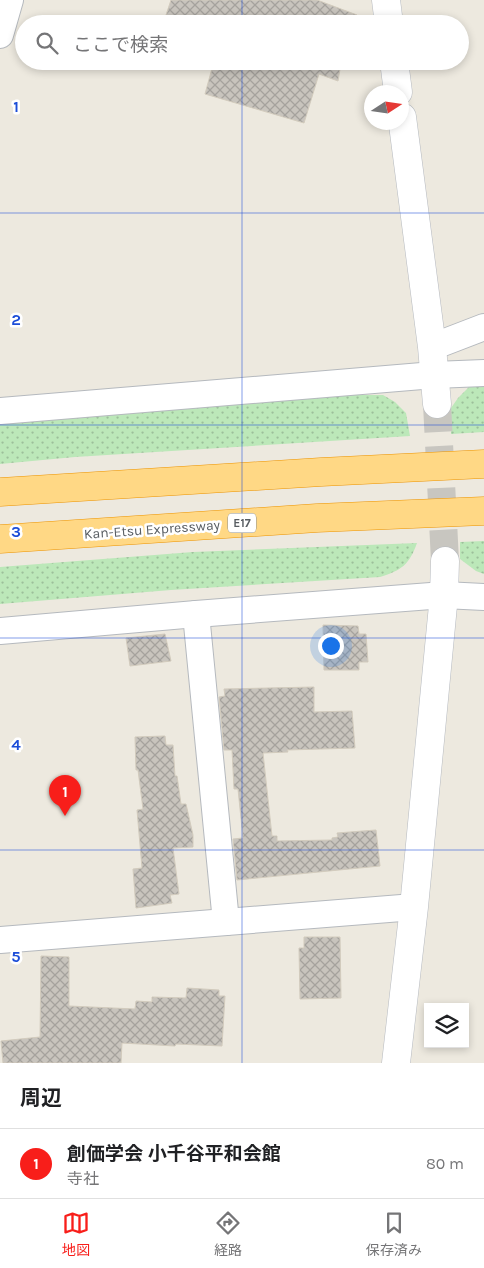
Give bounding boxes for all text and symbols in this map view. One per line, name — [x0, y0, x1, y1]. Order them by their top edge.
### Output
search box — [15, 15, 469, 70]
icon: search — [33, 29, 61, 57]
text: ここで検索 — [73, 34, 168, 56]
north arrow — [364, 85, 409, 130]
text: 1 — [13, 97, 19, 116]
text: 2 — [11, 310, 21, 329]
road number: E17 — [228, 514, 256, 532]
street label: Kan-Etsu Expressway — [83, 516, 221, 543]
text: 3 — [11, 522, 21, 541]
your location — [318, 633, 344, 659]
text: 4 — [11, 735, 21, 754]
pin: 1 — [49, 775, 81, 816]
text: 5 — [11, 947, 21, 966]
map controls — [424, 1003, 469, 1048]
button: layers — [424, 1003, 469, 1048]
text: 周辺 — [20, 1086, 62, 1110]
text: 創価学会 小千谷平和会館 — [67, 1143, 281, 1165]
text: 1 — [33, 1154, 39, 1173]
text: 80 m — [426, 1154, 464, 1173]
text: 寺社 — [67, 1169, 99, 1188]
tab: 地図 — [62, 1209, 90, 1259]
tab: 経路 — [214, 1209, 242, 1259]
tab: 保存済み — [366, 1209, 422, 1259]

